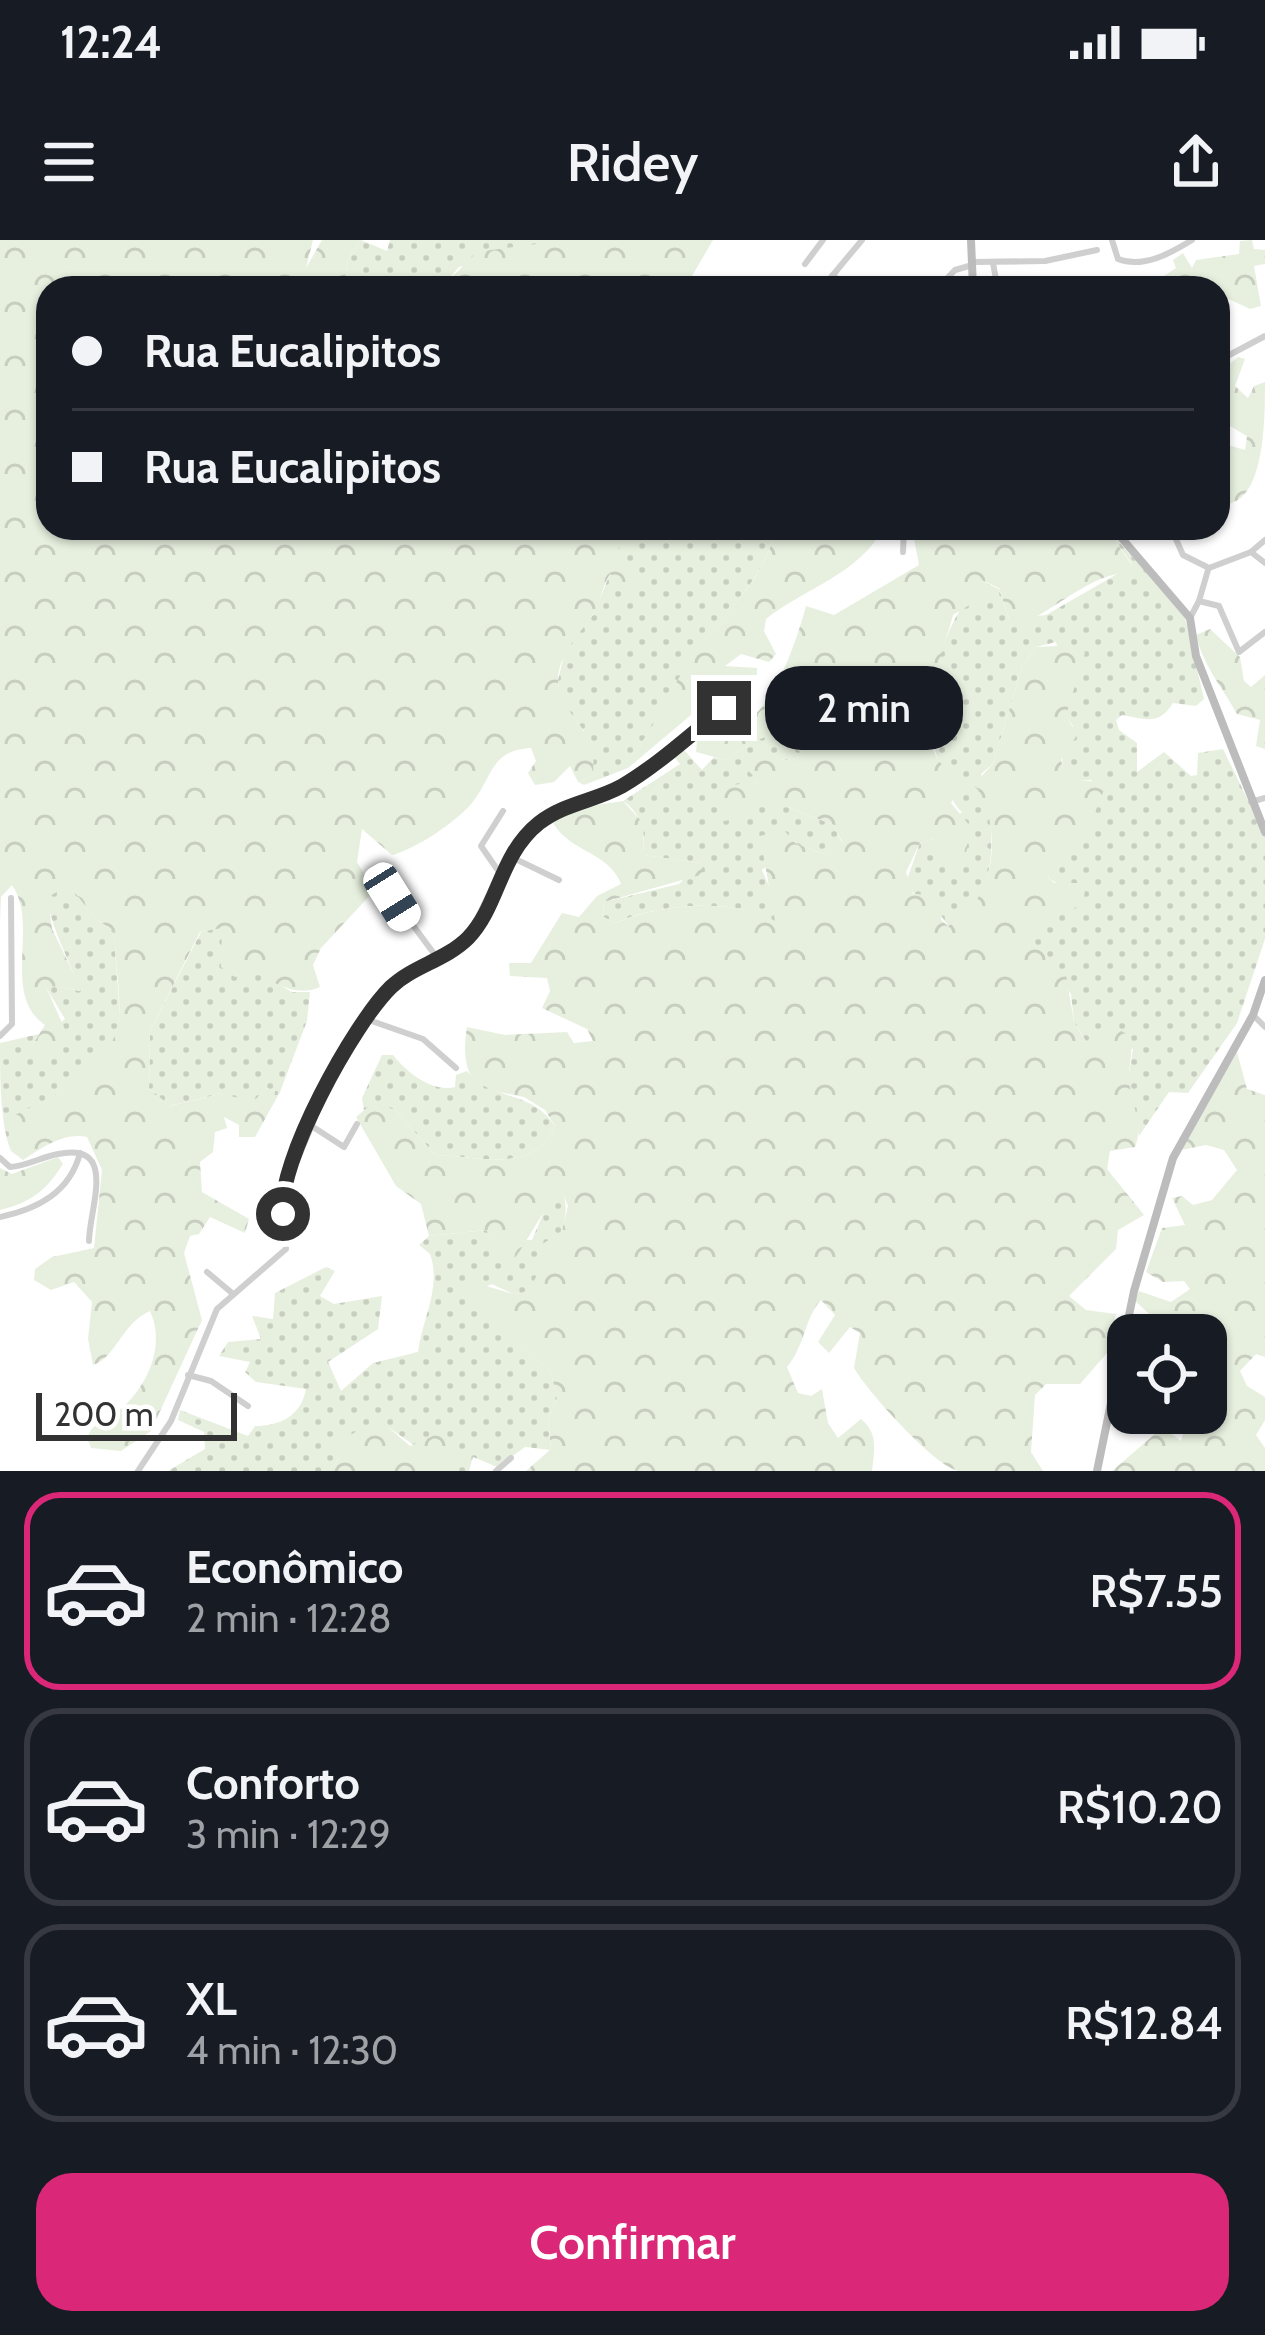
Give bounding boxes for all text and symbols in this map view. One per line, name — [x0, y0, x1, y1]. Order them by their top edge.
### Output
text: 12:24 — [60, 15, 162, 69]
icon: menu — [36, 129, 102, 195]
text: Ridey — [567, 129, 698, 195]
icon: share — [1163, 129, 1229, 195]
text: Rua Eucalipitos — [144, 324, 441, 378]
text: Rua Eucalipitos — [144, 440, 441, 494]
callout: 2 min — [766, 666, 964, 750]
route end — [697, 681, 751, 735]
text: 2 min — [817, 684, 911, 732]
car — [358, 857, 426, 937]
route start — [256, 1187, 310, 1241]
map controls — [1107, 1314, 1227, 1434]
button: locate — [1107, 1314, 1227, 1434]
scale bar — [36, 1387, 237, 1440]
text: 200 m — [54, 1394, 154, 1434]
icon: car — [42, 1537, 150, 1645]
text: Econômico — [186, 1540, 403, 1594]
text: R$7.55 — [1090, 1564, 1223, 1618]
text: 2 min · 12:28 — [186, 1594, 392, 1642]
icon: car — [42, 1753, 150, 1861]
text: Conforto — [186, 1756, 360, 1810]
text: R$10.20 — [1057, 1780, 1223, 1834]
text: 3 min · 12:29 — [186, 1810, 391, 1858]
icon: car — [42, 1969, 150, 2077]
text: XL — [186, 1972, 237, 2026]
text: R$12.84 — [1065, 1996, 1223, 2050]
text: 4 min · 12:30 — [186, 2026, 398, 2074]
button: Confirmar — [36, 2173, 1229, 2311]

